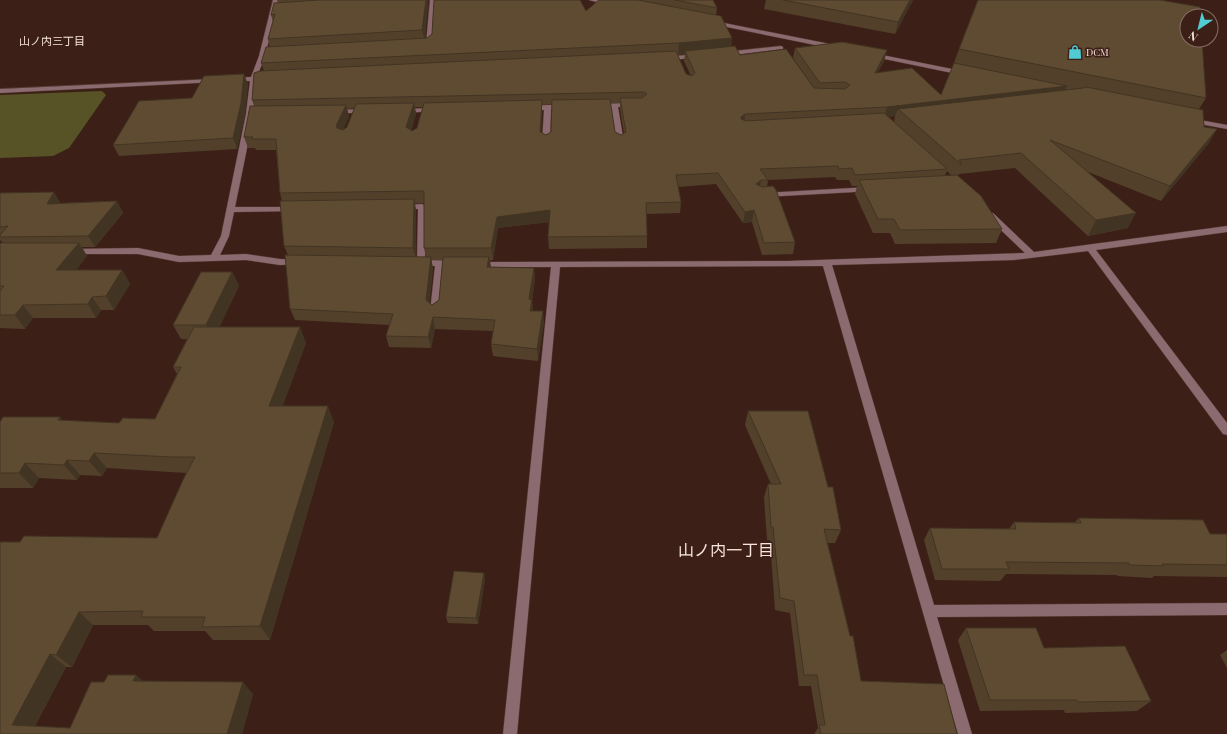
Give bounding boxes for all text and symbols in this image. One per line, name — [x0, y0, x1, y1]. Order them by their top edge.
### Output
north arrow — [1179, 8, 1219, 48]
text: N — [1185, 28, 1201, 45]
district label: 山ノ内三丁目 — [19, 33, 85, 48]
shop icon: DCM — [1067, 44, 1083, 60]
place label: DCM — [1086, 45, 1109, 59]
district label: 山ノ内一丁目 — [678, 539, 774, 560]

